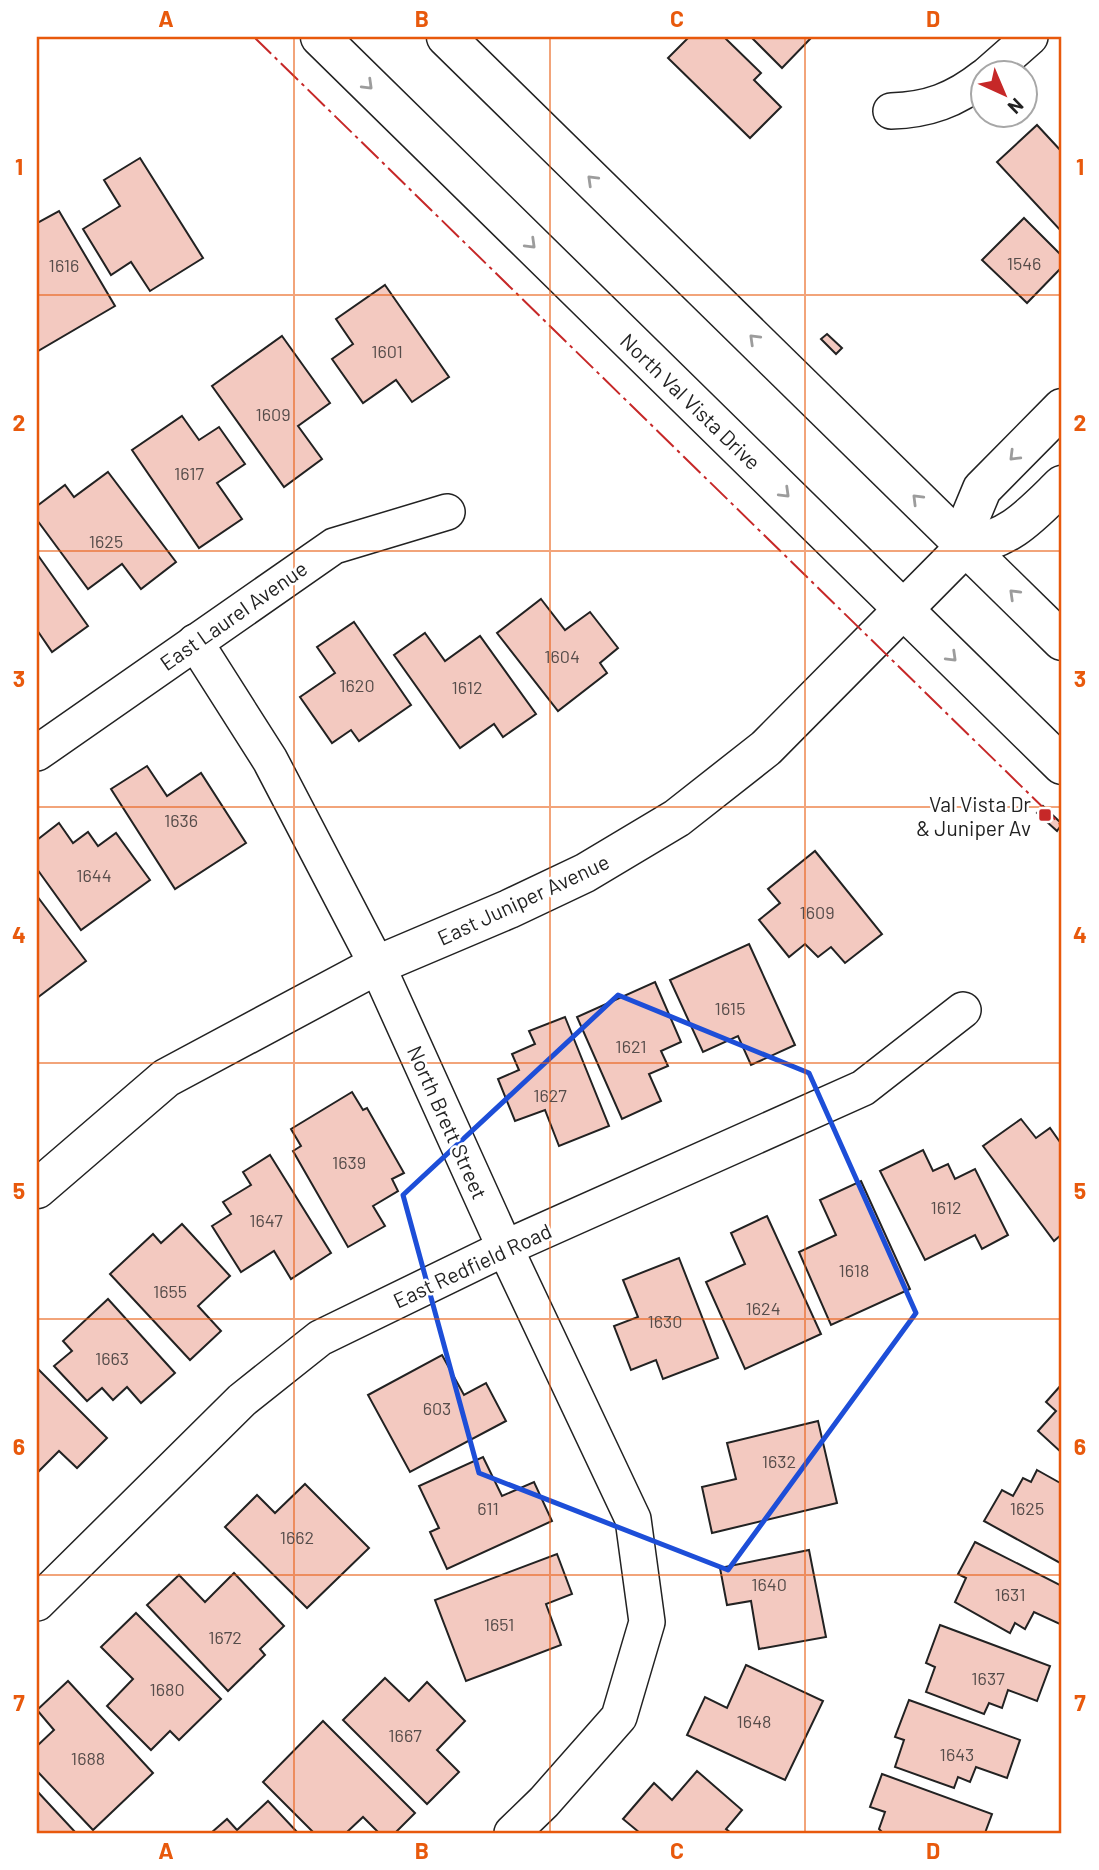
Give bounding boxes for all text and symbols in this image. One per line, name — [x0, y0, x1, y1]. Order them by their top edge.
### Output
text: A — [158, 4, 174, 32]
text: B — [415, 4, 429, 32]
text: C — [670, 4, 684, 32]
text: D — [926, 4, 940, 32]
north arrow — [970, 60, 1040, 130]
one-way arrow — [360, 76, 373, 89]
text: N — [1004, 94, 1029, 119]
text: 1 — [15, 152, 23, 180]
text: 1 — [1076, 152, 1084, 180]
one-way arrow — [588, 176, 600, 188]
one-way arrow — [523, 236, 535, 248]
house number: 1546 — [1007, 252, 1041, 274]
house number: 1616 — [49, 254, 79, 276]
street label: North Val Vista Drive — [616, 328, 766, 474]
one-way arrow — [750, 335, 763, 348]
house number: 1601 — [371, 340, 403, 362]
house number: 1609 — [255, 403, 291, 425]
text: 2 — [13, 408, 25, 436]
text: 2 — [1074, 408, 1086, 436]
one-way arrow — [1010, 448, 1023, 461]
house number: 1617 — [174, 462, 205, 484]
one-way arrow — [777, 485, 790, 498]
one-way arrow — [912, 494, 925, 507]
house number: 1625 — [89, 530, 123, 552]
street label: East Laurel Avenue — [155, 555, 311, 675]
one-way arrow — [1009, 589, 1022, 602]
house number: 1604 — [544, 645, 580, 667]
one-way arrow — [944, 648, 957, 661]
text: 3 — [13, 664, 25, 692]
text: 3 — [1074, 664, 1086, 692]
house number: 1620 — [339, 674, 375, 696]
house number: 1612 — [451, 676, 483, 698]
place label: Val Vista Dr & Juniper Av — [916, 791, 1031, 840]
marker: Val Vista Dr & Juniper Av — [1037, 807, 1053, 823]
house number: 1636 — [164, 809, 198, 831]
street label: East Juniper Avenue — [433, 848, 613, 950]
house number: 1644 — [76, 864, 112, 886]
house number: 1609 — [799, 901, 835, 923]
text: 4 — [12, 920, 26, 948]
text: 4 — [1073, 920, 1087, 948]
house number: 1615 — [715, 997, 745, 1019]
house number: 1621 — [615, 1035, 647, 1057]
street label: North Brett Street — [403, 1041, 493, 1203]
house number: 1627 — [533, 1084, 567, 1106]
house number: 1639 — [332, 1151, 366, 1173]
text: 5 — [13, 1176, 25, 1204]
text: 5 — [1074, 1176, 1086, 1204]
house number: 1612 — [930, 1196, 962, 1218]
house number: 1647 — [249, 1209, 283, 1231]
street label: East Redfield Road — [389, 1217, 555, 1313]
house number: 1618 — [839, 1259, 869, 1281]
house number: 1655 — [153, 1280, 187, 1302]
house number: 1624 — [745, 1297, 781, 1319]
house number: 1630 — [647, 1310, 683, 1332]
house number: 1663 — [95, 1347, 129, 1369]
house number: 603 — [423, 1397, 451, 1419]
text: 6 — [13, 1432, 25, 1460]
text: 6 — [1074, 1432, 1086, 1460]
house number: 1632 — [762, 1450, 796, 1472]
house number: 611 — [477, 1497, 499, 1519]
house number: 1625 — [1010, 1497, 1044, 1519]
house number: 1662 — [280, 1526, 314, 1548]
house number: 1640 — [751, 1573, 787, 1595]
house number: 1631 — [994, 1583, 1026, 1605]
house number: 1651 — [484, 1613, 514, 1635]
house number: 1672 — [208, 1626, 242, 1648]
house number: 1637 — [971, 1667, 1005, 1689]
house number: 1680 — [149, 1678, 185, 1700]
text: 7 — [13, 1688, 25, 1716]
text: 7 — [1074, 1688, 1086, 1716]
house number: 1648 — [737, 1710, 771, 1732]
house number: 1667 — [388, 1724, 422, 1746]
house number: 1643 — [940, 1743, 974, 1765]
house number: 1688 — [71, 1747, 105, 1769]
text: A — [158, 1836, 174, 1864]
text: B — [415, 1836, 429, 1864]
text: C — [670, 1836, 684, 1864]
text: D — [926, 1836, 940, 1864]

